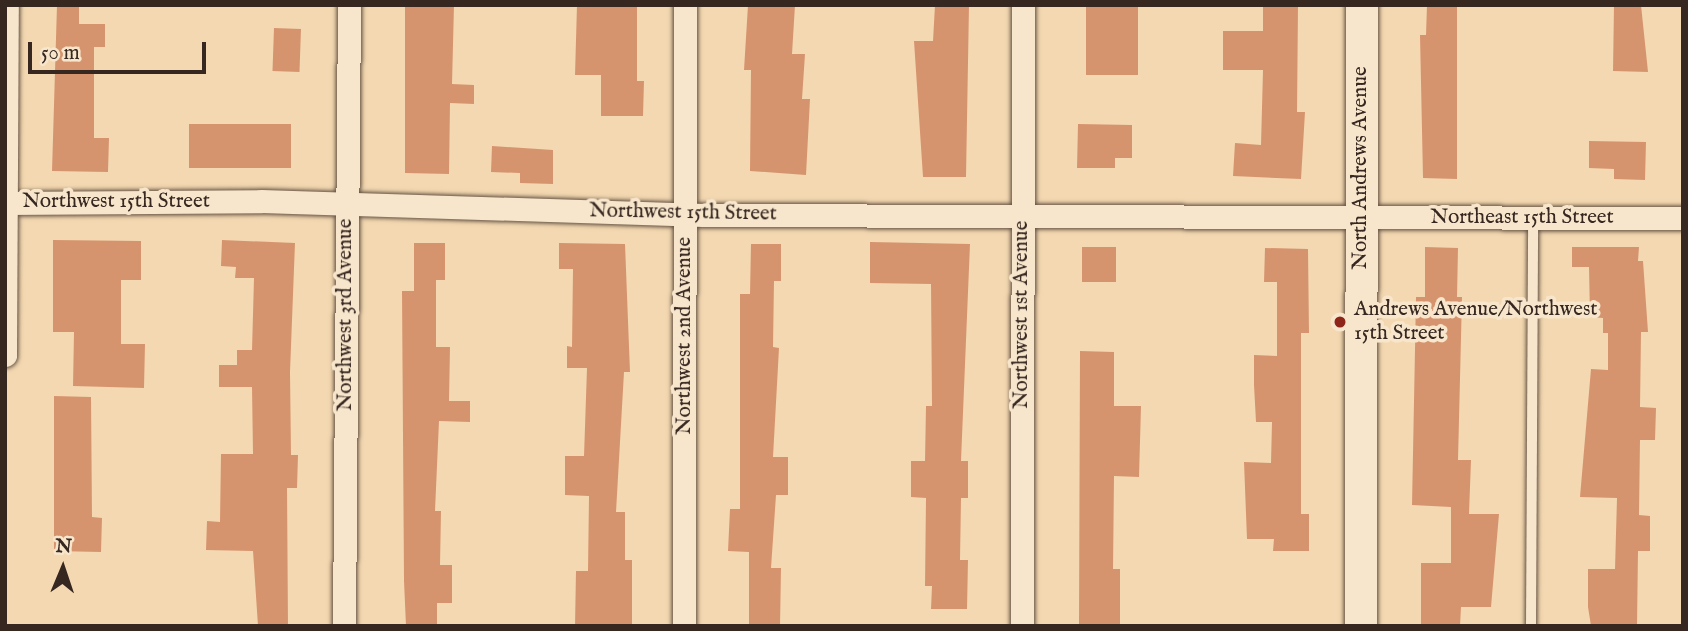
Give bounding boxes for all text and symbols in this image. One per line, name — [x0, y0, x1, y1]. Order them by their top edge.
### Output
scale bar — [32, 28, 210, 72]
text: 50 m — [41, 40, 80, 67]
street label: North Andrews Avenue — [1348, 66, 1374, 270]
street label: Northwest 15th Street — [22, 189, 210, 215]
street label: Northwest 15th Street — [589, 199, 777, 227]
street label: Northeast 15th Street — [1430, 205, 1614, 231]
street label: Northwest 3rd Avenue — [333, 219, 359, 411]
street label: Northwest 1st Avenue — [1009, 221, 1035, 409]
street label: Northwest 2nd Avenue — [672, 237, 698, 435]
place label: Andrews Avenue/Northwest 15th Street — [1354, 297, 1598, 347]
marker: Andrews Avenue/Northwest 15th Street — [1332, 314, 1348, 330]
north arrow — [28, 533, 98, 603]
text: N — [55, 535, 72, 559]

